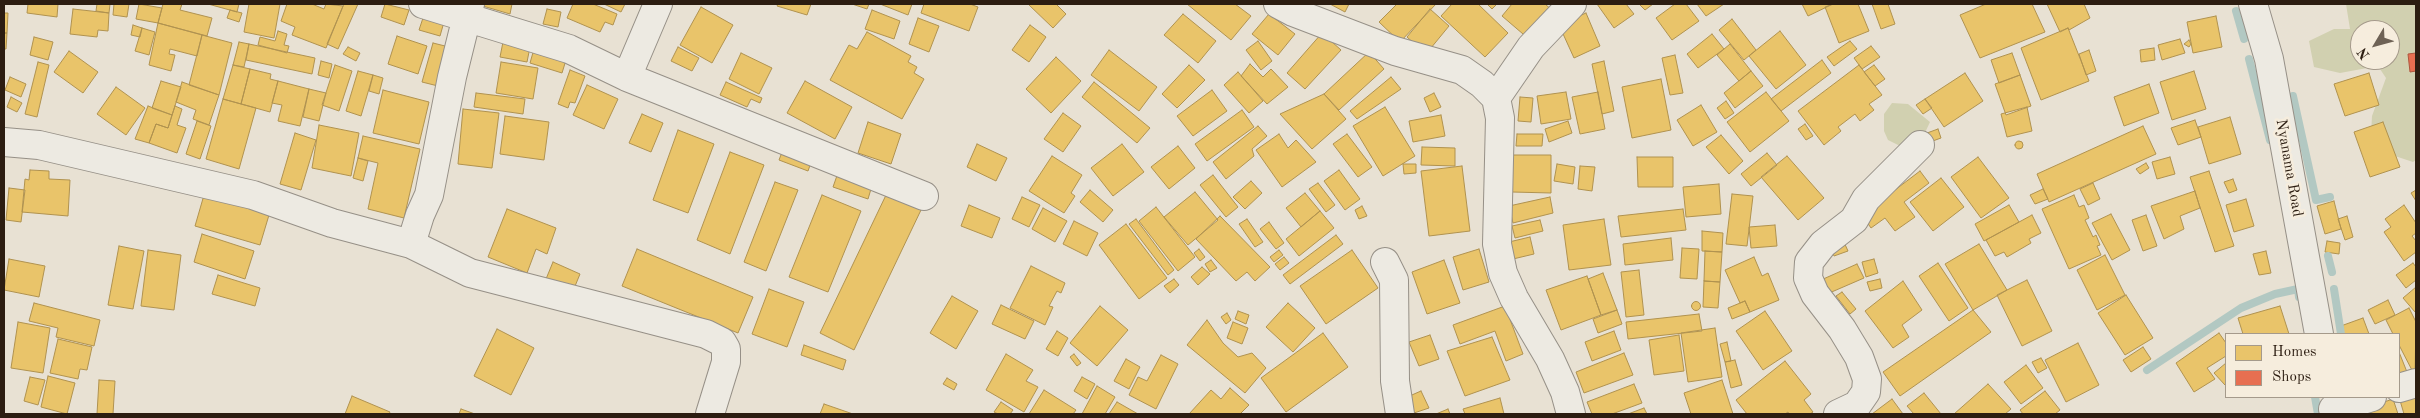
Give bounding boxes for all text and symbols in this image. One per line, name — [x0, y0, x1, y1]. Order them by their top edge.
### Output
north arrow — [2350, 20, 2400, 70]
text: N — [2355, 45, 2373, 62]
street label: Nyanama Road — [2272, 118, 2306, 218]
legend — [2225, 333, 2400, 398]
text: Homes — [2272, 345, 2317, 360]
text: Shops — [2272, 370, 2311, 385]

